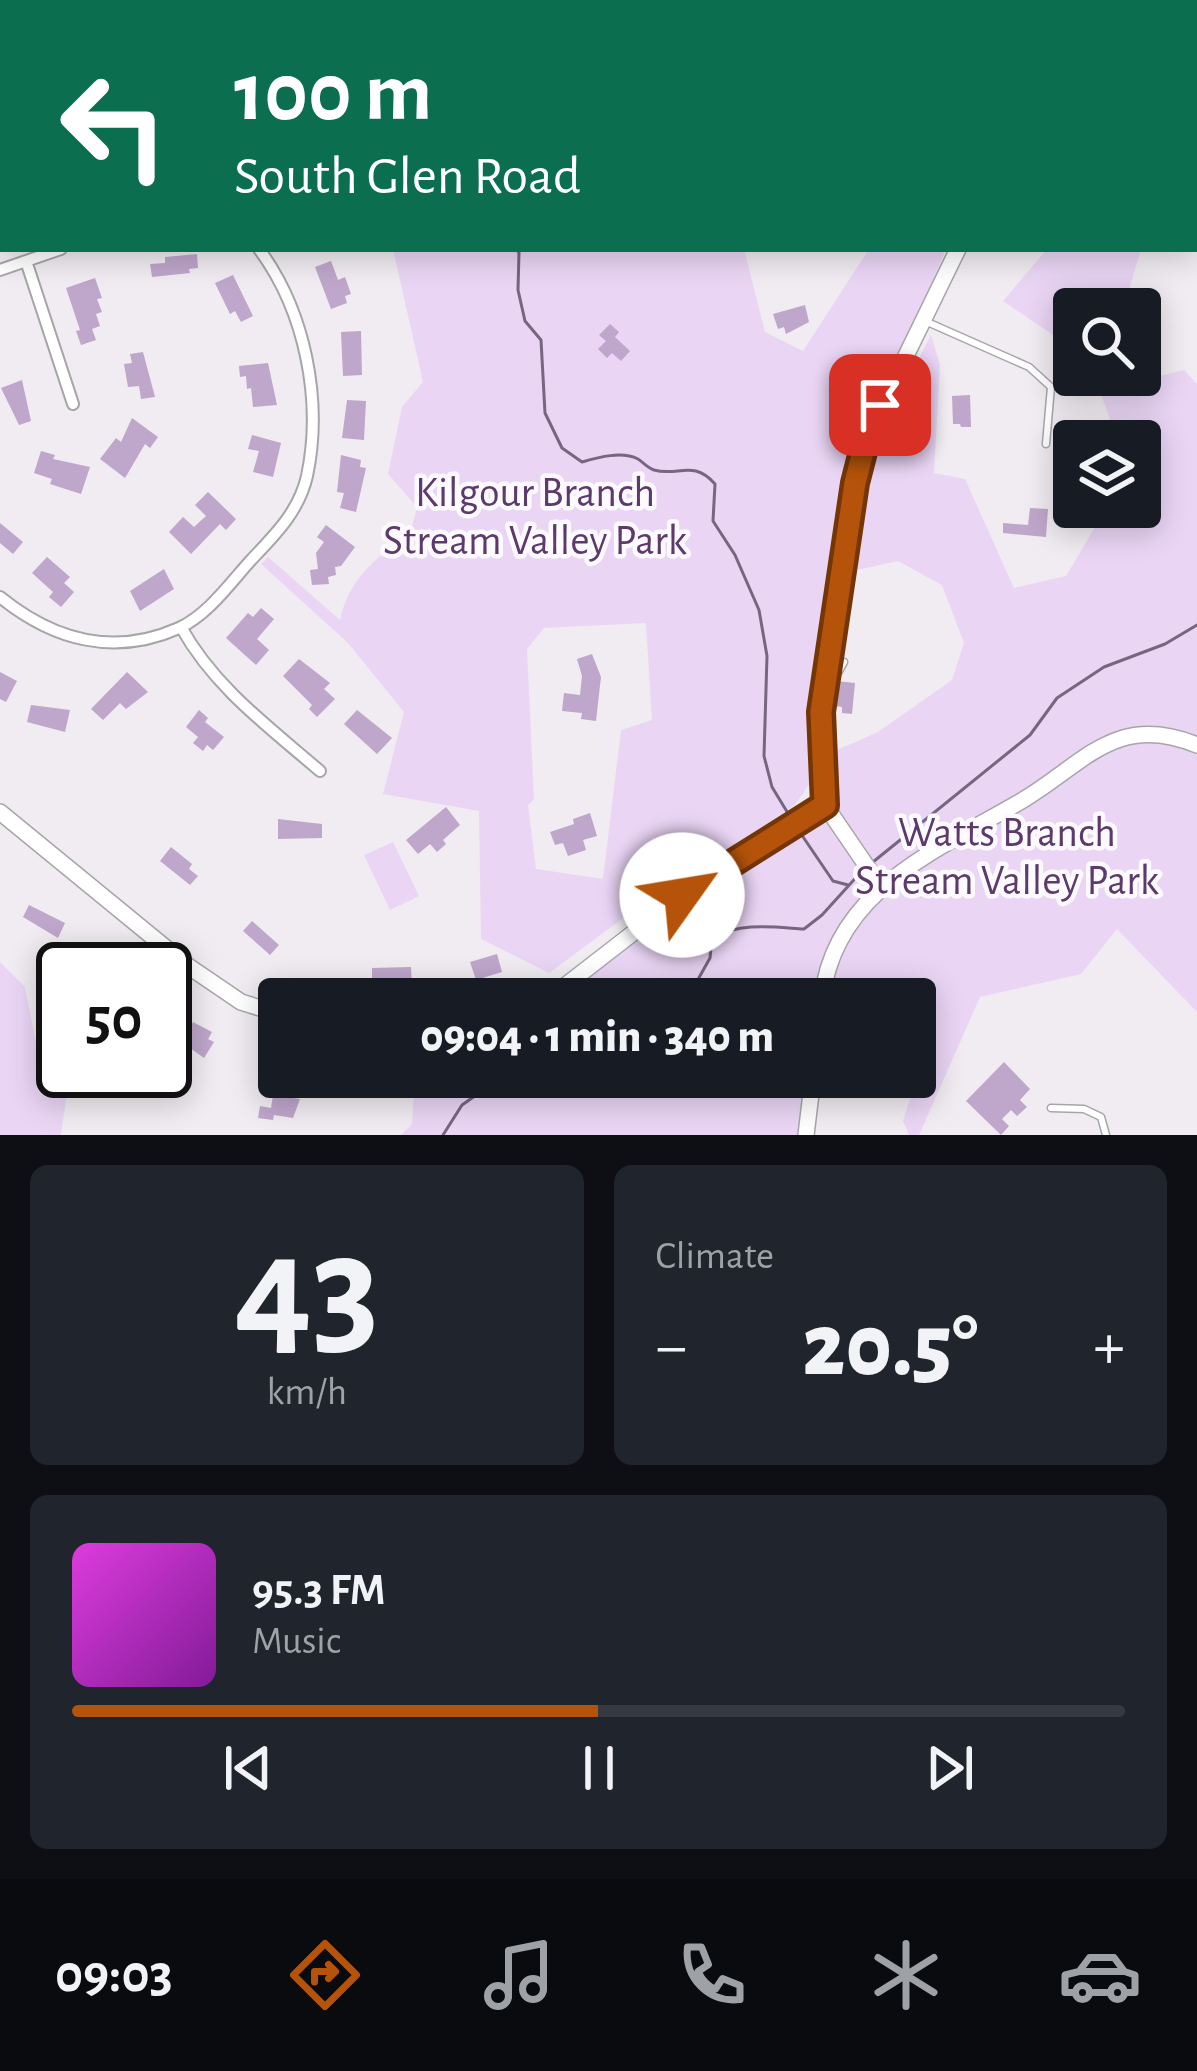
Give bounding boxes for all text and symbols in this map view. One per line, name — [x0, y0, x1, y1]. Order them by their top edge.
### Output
icon: left — [36, 48, 192, 204]
text: 100 m — [234, 52, 432, 136]
text: South Glen Road — [234, 150, 581, 204]
map controls — [1053, 288, 1161, 528]
button: search — [1053, 288, 1161, 396]
pin — [829, 354, 931, 456]
icon: arrive — [847, 372, 913, 438]
button: layers — [1053, 420, 1161, 528]
park label: Kilgour Branch Stream Valley Park — [383, 472, 687, 562]
park label: Watts Branch Stream Valley Park — [855, 812, 1159, 902]
position arrow — [619, 832, 745, 958]
speed limit sign: 50 — [36, 942, 192, 1098]
text: 09:04 · 1 min · 340 m — [420, 1015, 774, 1060]
text: 43 — [234, 1213, 380, 1369]
text: Climate — [656, 1237, 774, 1276]
text: 20.5° — [802, 1302, 978, 1392]
text: − — [656, 1314, 687, 1380]
text: + — [1093, 1314, 1125, 1380]
text: km/h — [267, 1373, 347, 1412]
text: 95.3 FM — [252, 1568, 386, 1613]
text: Music — [252, 1622, 341, 1661]
icon: previous — [215, 1735, 281, 1801]
icon: pause — [566, 1735, 632, 1801]
icon: next — [917, 1735, 983, 1801]
icon: directions — [283, 1933, 367, 2017]
icon: music — [477, 1933, 561, 2017]
icon: phone — [670, 1933, 754, 2017]
icon: climate — [864, 1933, 948, 2017]
icon: car — [1058, 1933, 1142, 2017]
text: 09:03 — [55, 1948, 173, 2002]

